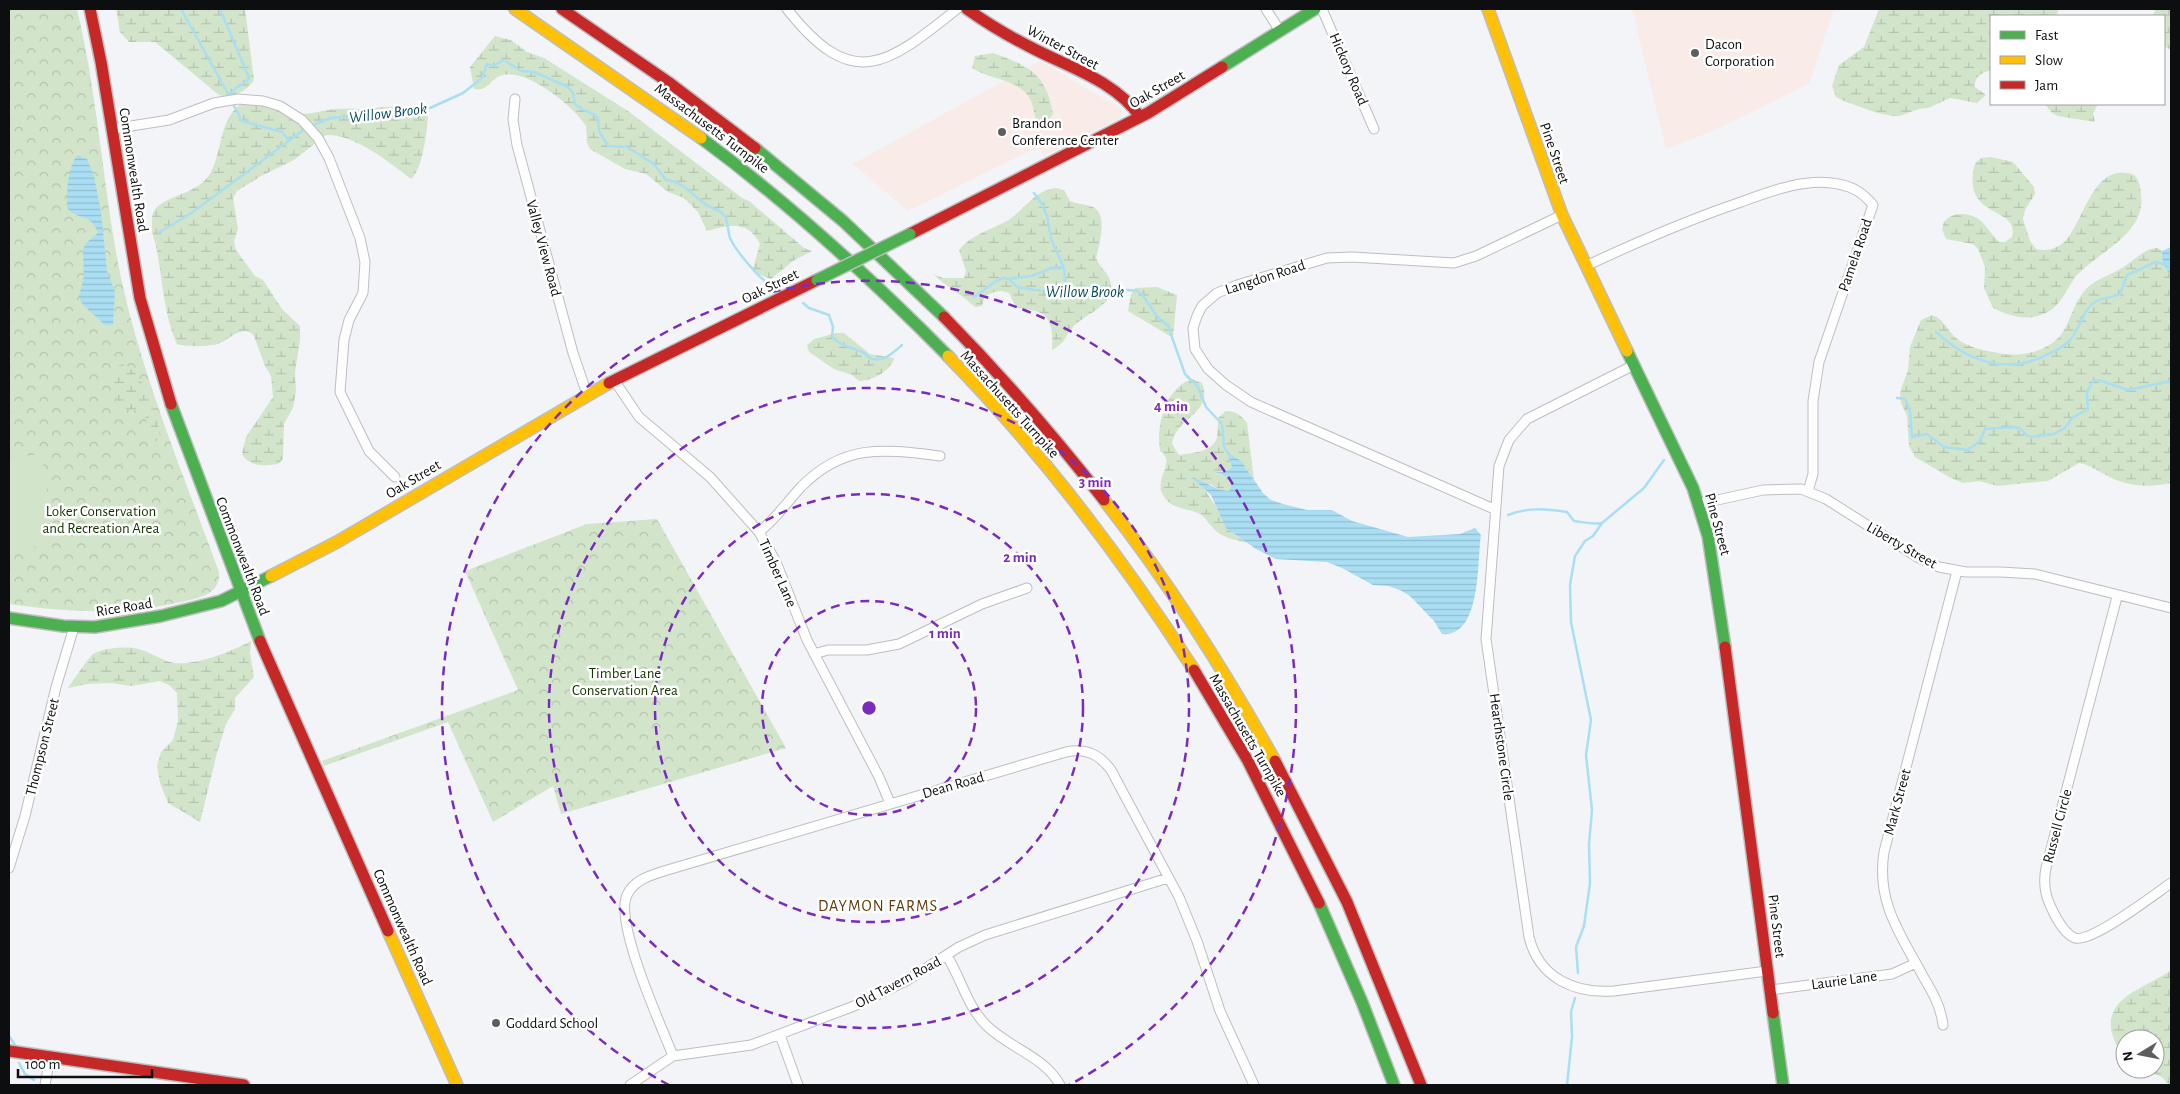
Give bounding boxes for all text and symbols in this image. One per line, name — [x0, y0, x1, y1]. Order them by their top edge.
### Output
legend — [1990, 15, 2165, 105]
street label: Winter Street — [1024, 22, 1101, 73]
text: Fast — [2035, 28, 2059, 43]
street label: Hickory Road — [1327, 31, 1371, 108]
place label: Dacon Corporation — [1705, 37, 1774, 69]
marker: Dacon Corporation — [1689, 47, 1701, 59]
text: Slow — [2035, 53, 2063, 68]
street label: Oak Street — [1127, 68, 1188, 111]
text: Jam — [2035, 78, 2058, 93]
street label: Massachusetts Turnpike — [652, 81, 772, 176]
water label: Willow Brook — [348, 100, 428, 126]
street label: Commonwealth Road — [116, 107, 151, 233]
place label: Brandon Conference Center — [1012, 116, 1119, 148]
street label: Pine Street — [1537, 121, 1572, 186]
marker: Brandon Conference Center — [996, 126, 1008, 138]
street label: Valley View Road — [523, 198, 564, 298]
street label: Pamela Road — [1836, 217, 1875, 294]
street label: Langdon Road — [1223, 257, 1307, 297]
street label: Oak Street — [739, 266, 801, 307]
water label: Willow Brook — [1046, 284, 1124, 300]
street label: Massachusetts Turnpike — [958, 348, 1062, 461]
text: 4 min — [1154, 399, 1188, 414]
street label: Oak Street — [383, 457, 443, 502]
text: 3 min — [1079, 475, 1111, 490]
street label: Pine Street — [1702, 491, 1733, 557]
street label: Commonwealth Road — [213, 495, 272, 618]
park label: Loker Conservation and Recreation Area — [43, 504, 159, 536]
street label: Liberty Street — [1864, 519, 1940, 572]
street label: Timber Lane — [756, 537, 799, 609]
text: 2 min — [1003, 550, 1037, 565]
street label: Rice Road — [95, 596, 154, 619]
text: 1 min — [929, 626, 961, 641]
park label: Timber Lane Conservation Area — [572, 666, 678, 698]
street label: Massachusetts Turnpike — [1206, 671, 1289, 799]
street label: Hearthstone Circle — [1487, 692, 1516, 802]
street label: Thompson Street — [23, 697, 62, 798]
centre of rings — [860, 699, 878, 717]
street label: Mark Street — [1881, 767, 1914, 837]
street label: Dean Road — [921, 769, 986, 801]
street label: Russell Circle — [2040, 787, 2075, 865]
street label: Commonwealth Road — [370, 867, 435, 988]
street label: Pine Street — [1765, 893, 1788, 959]
district label: DAYMON FARMS — [818, 898, 938, 914]
street label: Old Tavern Road — [853, 954, 944, 1011]
street label: Laurie Lane — [1810, 968, 1878, 993]
place label: Goddard School — [506, 1016, 598, 1031]
marker: Goddard School — [490, 1017, 502, 1029]
north arrow — [2115, 1029, 2165, 1079]
scale bar — [18, 1046, 151, 1078]
text: N — [2120, 1050, 2136, 1062]
text: 100 m — [25, 1057, 60, 1072]

